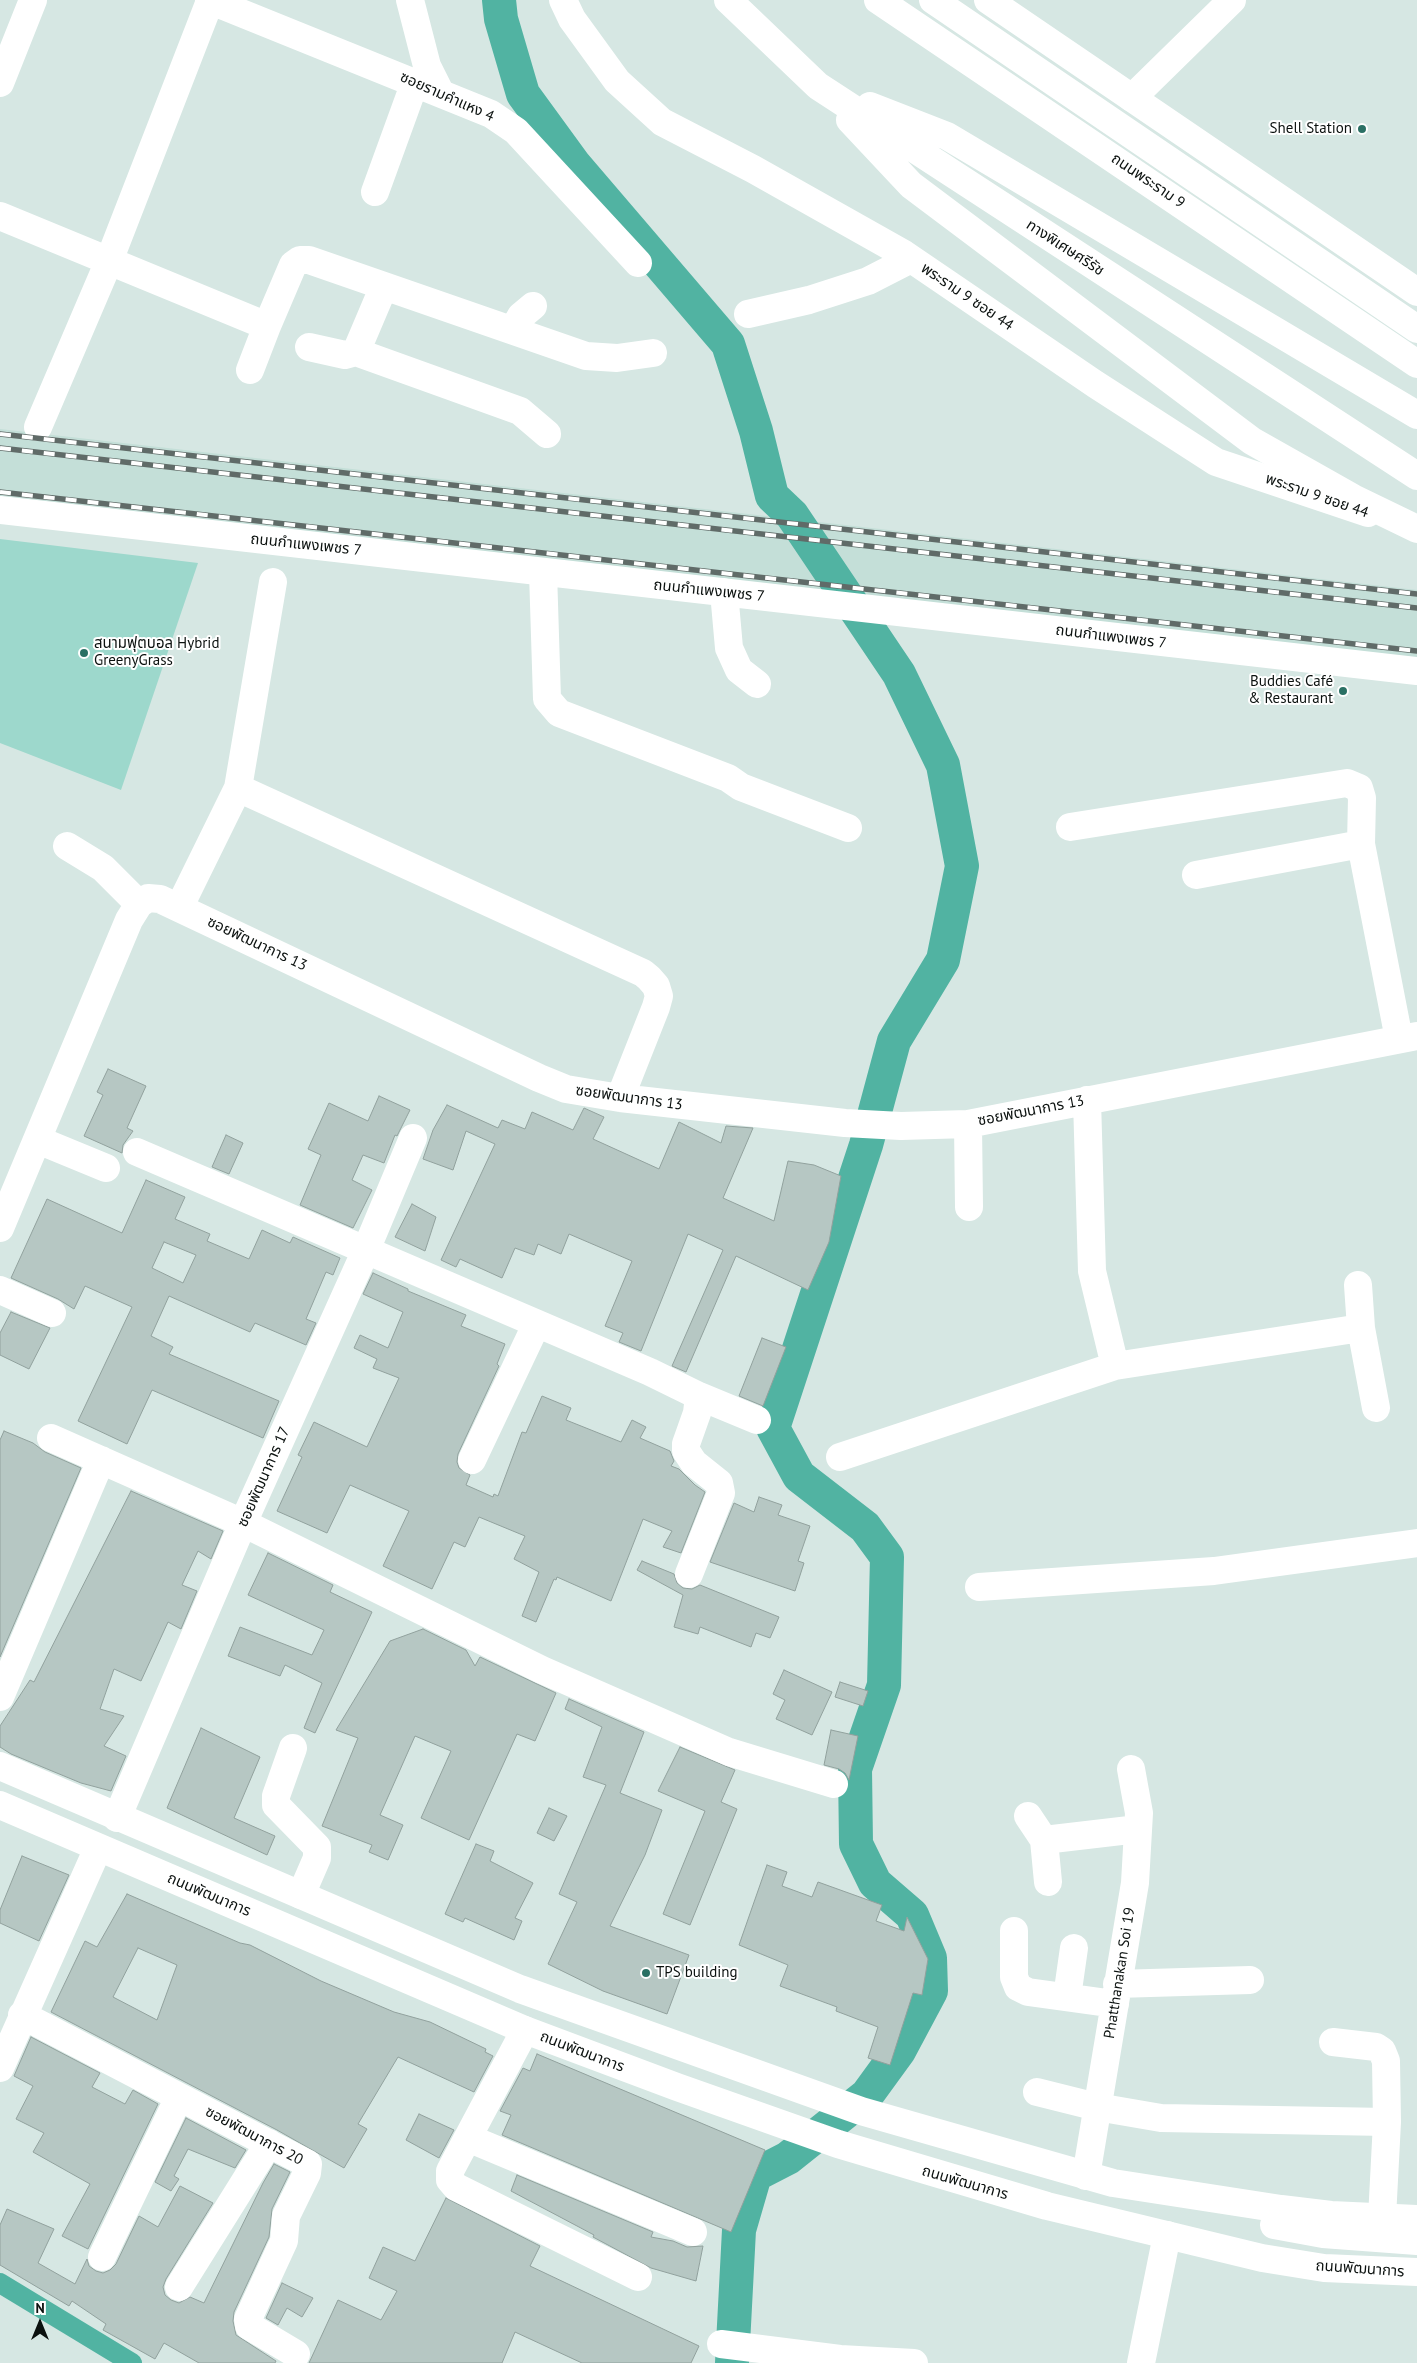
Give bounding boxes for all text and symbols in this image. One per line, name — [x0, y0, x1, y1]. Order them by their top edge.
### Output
street label: ซอยรามคำแหง 4 — [397, 68, 497, 126]
place label: Shell Station — [1270, 120, 1352, 138]
marker: Shell Station — [1356, 123, 1368, 135]
street label: ถนนพระราม 9 — [1108, 150, 1188, 212]
street label: ทางพิเศษศรีรัช — [1023, 216, 1107, 280]
street label: พระราม 9 ซอย 44 — [917, 259, 1017, 335]
street label: พระราม 9 ซอย 44 — [1263, 470, 1371, 522]
street label: ถนนกำแพงเพชร 7 — [250, 530, 362, 560]
street label: ถนนกำแพงเพชร 7 — [653, 576, 765, 606]
street label: ถนนกำแพงเพชร 7 — [1055, 621, 1167, 653]
place label: สนามฟุตบอล Hybrid GreenyGrass — [94, 635, 219, 670]
marker: สนามฟุตบอล Hybrid GreenyGrass — [78, 647, 90, 659]
place label: Buddies Café & Restaurant — [1248, 673, 1333, 708]
marker: Buddies Café & Restaurant — [1337, 685, 1349, 697]
street label: ซอยพัฒนาการ 13 — [204, 913, 310, 975]
street label: ซอยพัฒนาการ 13 — [574, 1082, 684, 1114]
street label: ซอยพัฒนาการ 13 — [976, 1092, 1086, 1130]
street label: ซอยพัฒนาการ 17 — [234, 1424, 294, 1530]
street label: ถนนพัฒนาการ — [164, 1869, 254, 1921]
street label: Phatthanakan Soi 19 — [1101, 1906, 1139, 2040]
place label: TPS building — [656, 1964, 738, 1982]
marker: TPS building — [640, 1967, 652, 1979]
street label: ถนนพัฒนาการ — [537, 2028, 627, 2076]
street label: ซอยพัฒนาการ 20 — [202, 2103, 306, 2169]
street label: ถนนพัฒนาการ — [920, 2162, 1010, 2204]
street label: ถนนพัฒนาการ — [1315, 2257, 1405, 2281]
north arrow — [15, 2298, 65, 2348]
text: N — [35, 2299, 45, 2317]

